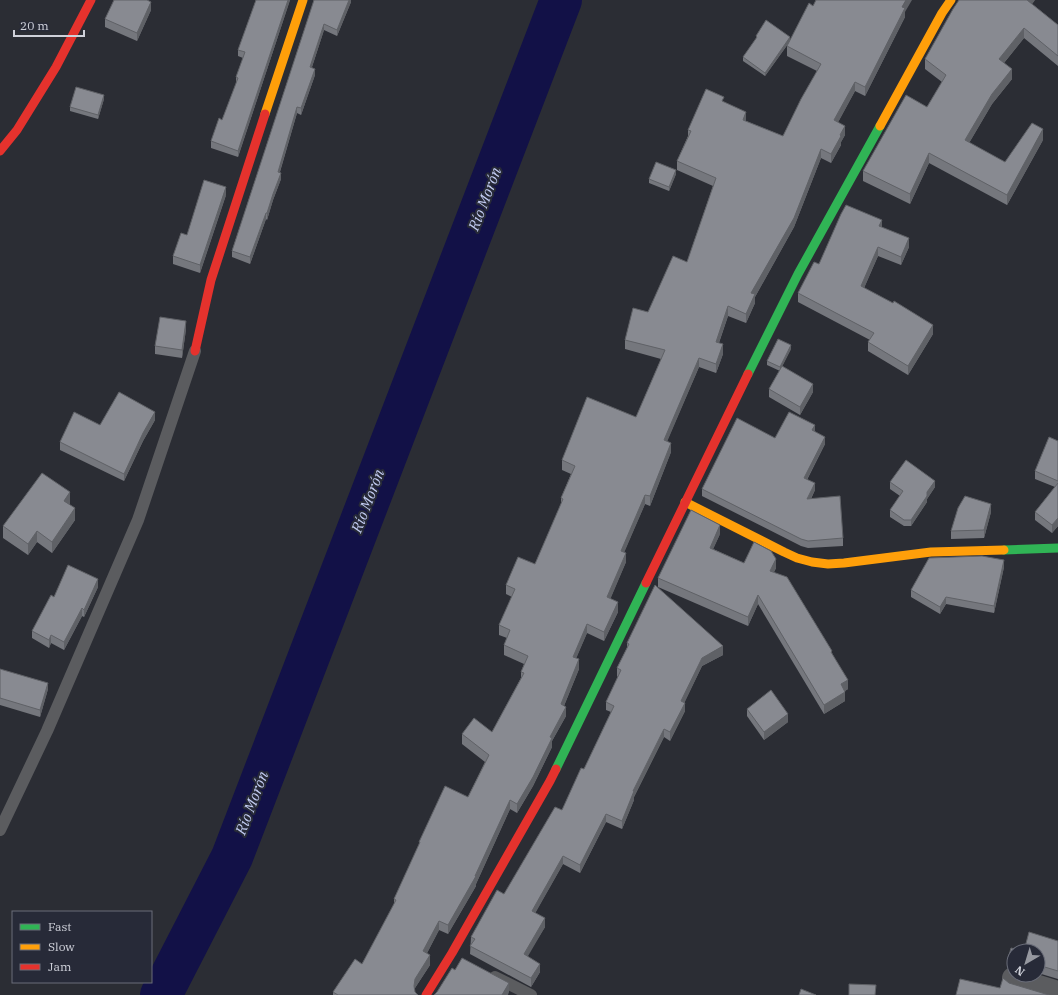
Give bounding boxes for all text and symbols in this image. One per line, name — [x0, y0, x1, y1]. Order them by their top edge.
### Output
scale bar — [14, 12, 84, 38]
text: 20 m — [20, 18, 49, 33]
water label: Río Morón — [463, 164, 505, 234]
water label: Río Morón — [346, 466, 388, 536]
water label: Río Morón — [230, 768, 272, 838]
legend — [12, 911, 152, 983]
text: Fast — [48, 919, 72, 934]
text: Slow — [48, 939, 75, 954]
north arrow — [1006, 943, 1046, 983]
text: Jam — [48, 959, 72, 974]
text: N — [1012, 963, 1028, 979]

